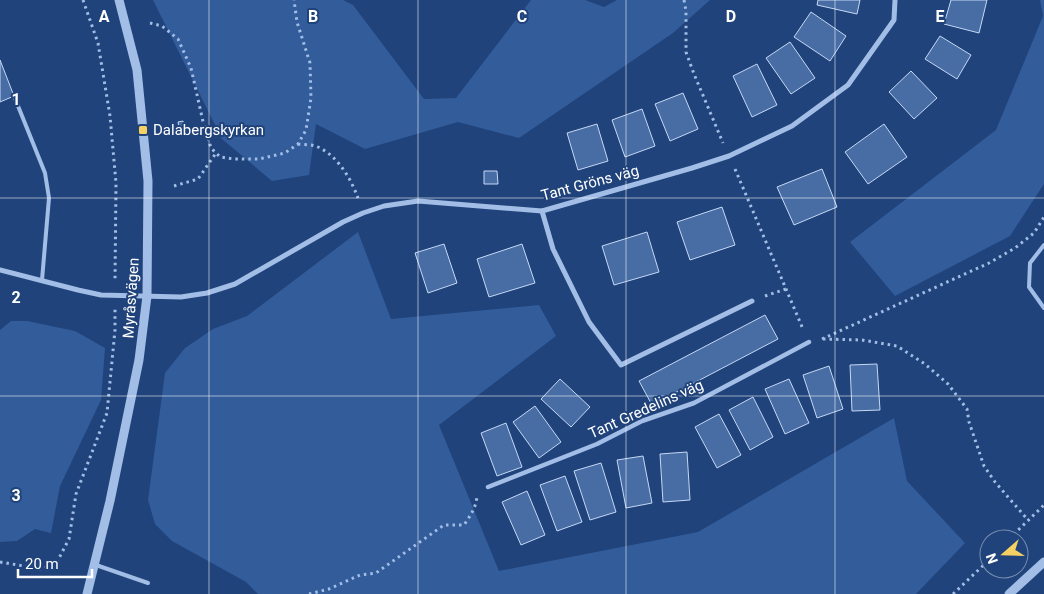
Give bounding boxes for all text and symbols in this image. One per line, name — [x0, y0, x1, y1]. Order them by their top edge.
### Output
text: A — [99, 7, 110, 26]
text: B — [308, 7, 318, 26]
text: C — [517, 7, 527, 26]
text: D — [726, 7, 736, 26]
text: E — [936, 7, 945, 26]
text: 1 — [11, 90, 21, 109]
place label: Dalabergskyrkan — [153, 121, 264, 139]
marker: Dalabergskyrkan — [137, 124, 149, 136]
street label: Tant Gröns väg — [539, 161, 641, 205]
street label: Myråsvägen — [119, 257, 143, 339]
text: 2 — [11, 288, 21, 307]
street label: Tant Gredelins väg — [586, 376, 706, 442]
text: 3 — [11, 486, 21, 505]
north arrow — [979, 529, 1029, 579]
scale bar — [18, 546, 91, 578]
text: N — [983, 551, 1001, 566]
text: 20 m — [25, 555, 59, 573]

